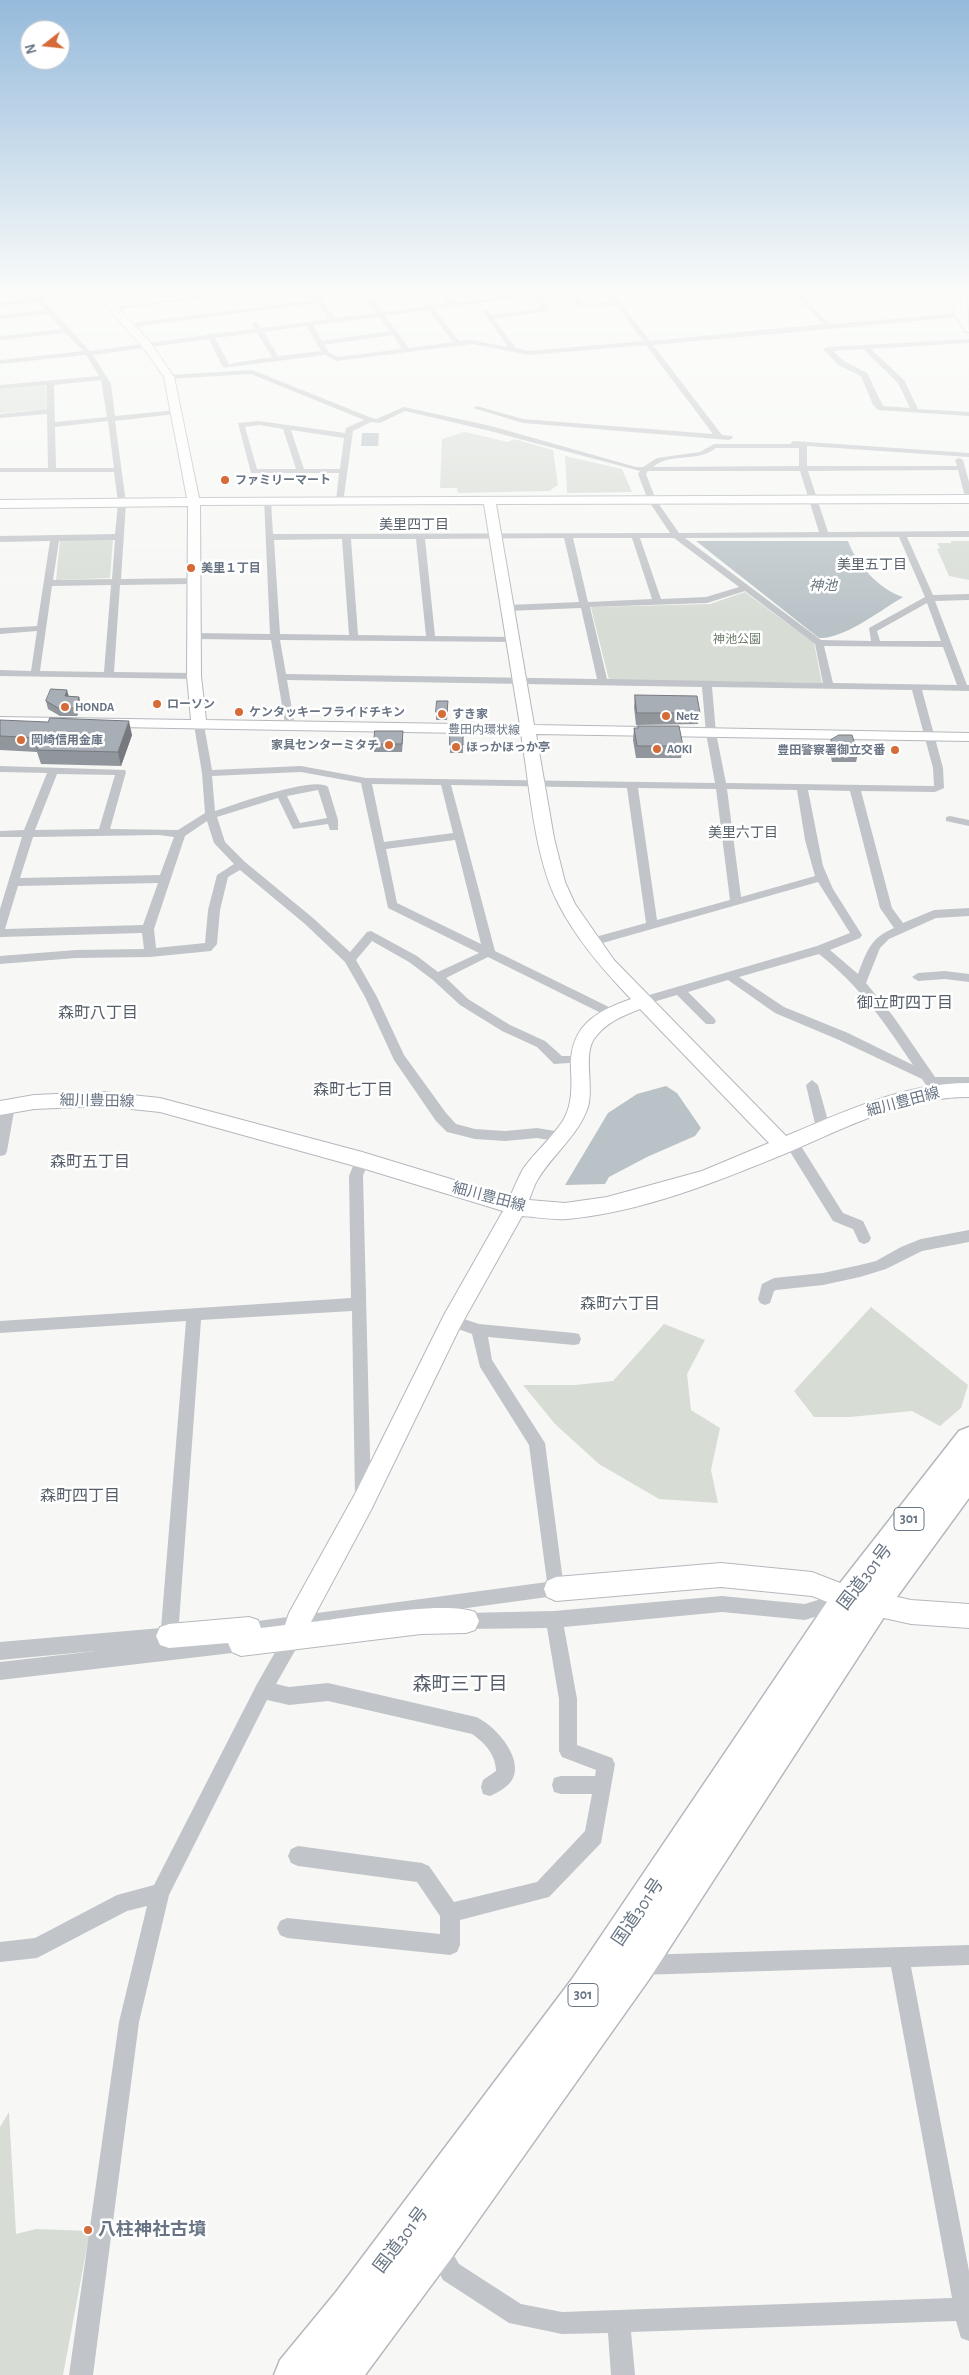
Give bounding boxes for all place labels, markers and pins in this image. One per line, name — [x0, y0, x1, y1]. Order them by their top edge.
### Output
place label: ファミリーマート — [235, 473, 331, 487]
marker: ファミリーマート — [219, 474, 231, 486]
place label: 美里１丁目 — [201, 561, 261, 575]
marker: 美里１丁目 — [185, 562, 197, 574]
place label: ローソン — [167, 697, 215, 711]
marker: ローソン — [151, 698, 163, 710]
place label: HONDA — [75, 700, 114, 714]
marker: HONDA — [59, 701, 71, 713]
place label: ケンタッキーフライドチキン — [249, 705, 405, 719]
marker: ケンタッキーフライドチキン — [233, 706, 245, 718]
place label: すき家 — [452, 707, 488, 721]
marker: すき家 — [436, 708, 448, 720]
place label: Netz — [676, 709, 699, 723]
marker: Netz — [660, 710, 672, 722]
place label: 岡崎信用金庫 — [31, 733, 103, 747]
marker: 岡崎信用金庫 — [15, 734, 27, 746]
place label: 家具センターミタチ — [271, 738, 379, 752]
marker: 家具センターミタチ — [383, 739, 395, 751]
place label: ほっかほっか亭 — [466, 740, 550, 754]
marker: ほっかほっか亭 — [450, 741, 462, 753]
place label: AOKI — [667, 742, 692, 756]
marker: AOKI — [651, 743, 663, 755]
place label: 豊田警察署御立交番 — [777, 743, 885, 757]
marker: 豊田警察署御立交番 — [889, 744, 901, 756]
place label: 八柱神社古墳 — [98, 2219, 206, 2241]
marker: 八柱神社古墳 — [82, 2224, 94, 2236]

